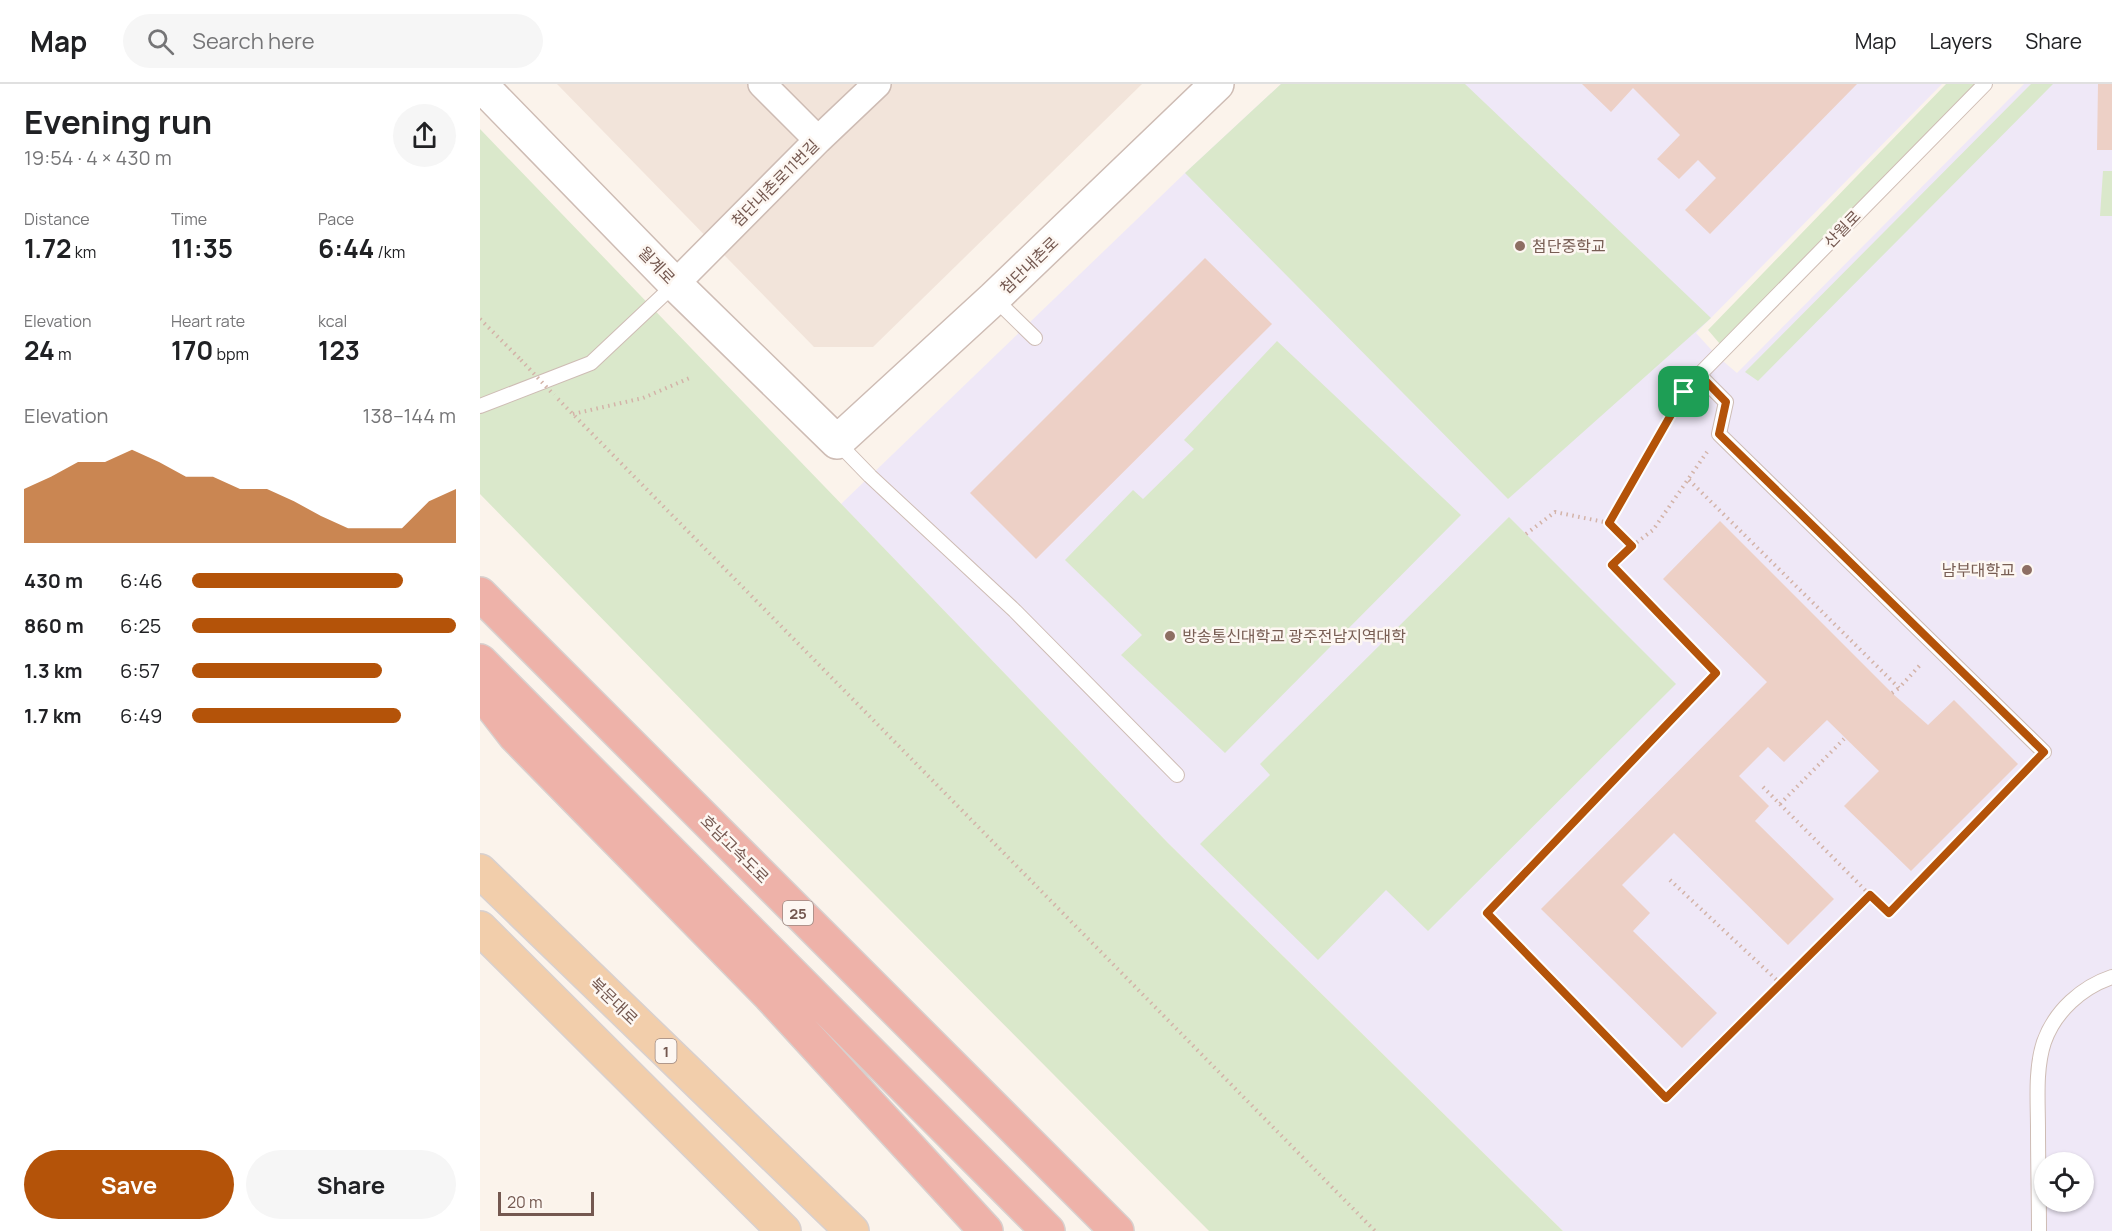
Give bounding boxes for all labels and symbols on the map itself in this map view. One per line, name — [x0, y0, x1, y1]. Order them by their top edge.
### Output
street label: 첨단내촌로11번길 — [726, 134, 824, 232]
street label: 산월로 — [1819, 205, 1865, 253]
street label: 첨단내촌로 — [995, 231, 1063, 298]
place label: 첨단중학교 — [1532, 235, 1606, 257]
marker: 첨단중학교 — [1513, 239, 1527, 253]
street label: 월계로 — [634, 241, 680, 289]
pin — [1658, 366, 1709, 417]
place label: 남부대학교 — [1941, 559, 2015, 581]
marker: 남부대학교 — [2020, 563, 2034, 577]
place label: 방송통신대학교 광주전남지역대학 — [1182, 625, 1406, 647]
marker: 방송통신대학교 광주전남지역대학 — [1163, 629, 1177, 643]
street label: 호남고속도로 — [696, 810, 774, 888]
road number: 25 — [783, 901, 813, 925]
street label: 북문대로 — [585, 973, 643, 1030]
road number: 1 — [656, 1039, 676, 1063]
scale bar — [498, 1189, 594, 1216]

